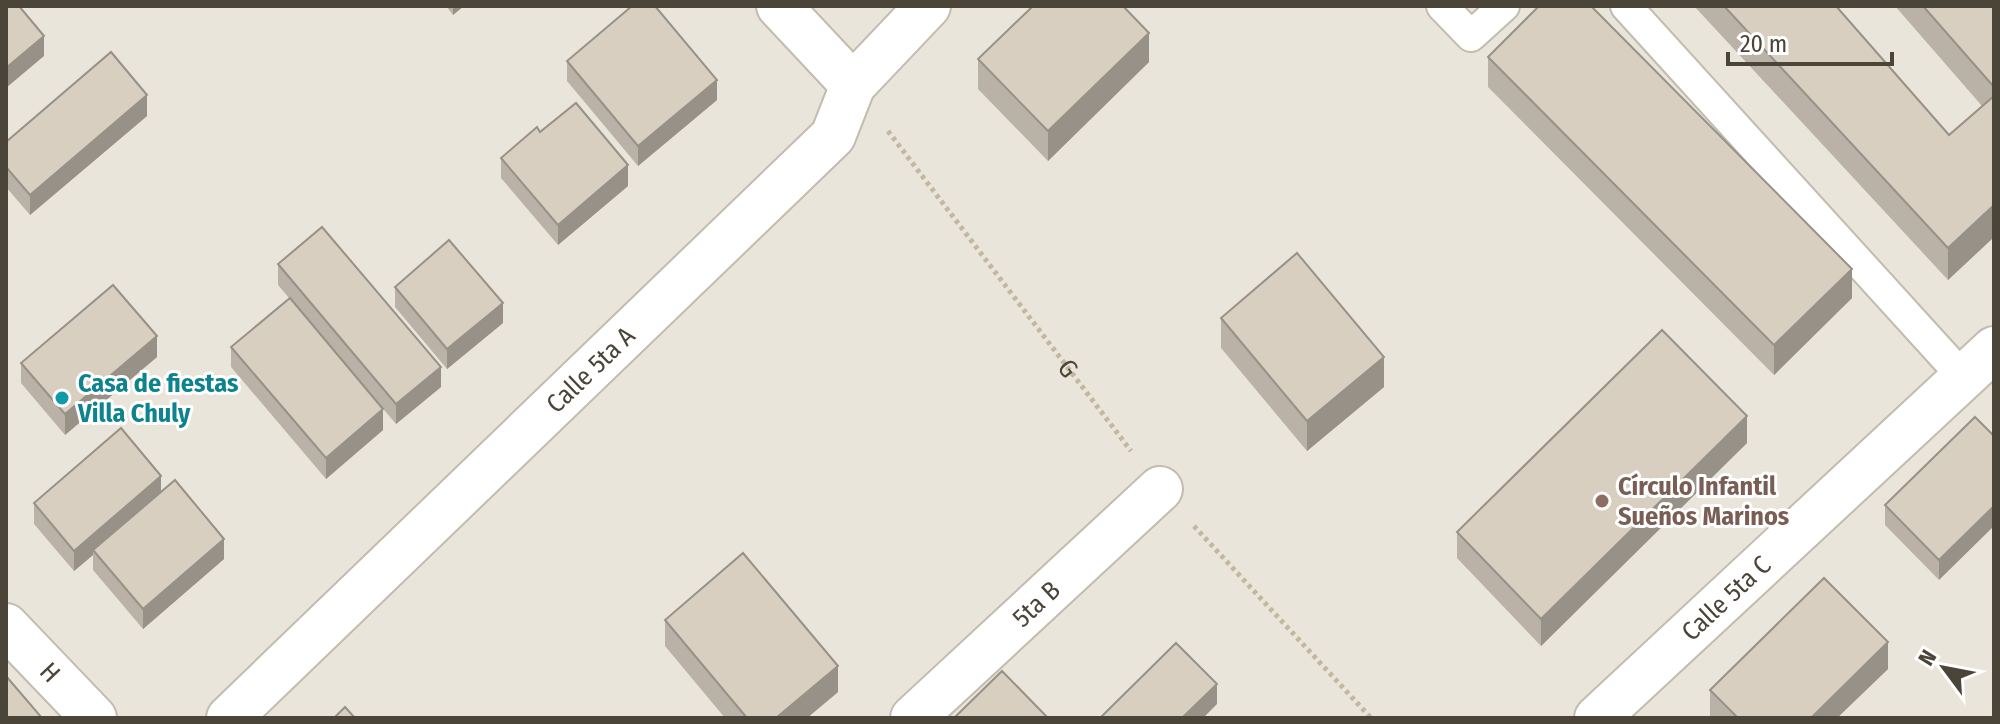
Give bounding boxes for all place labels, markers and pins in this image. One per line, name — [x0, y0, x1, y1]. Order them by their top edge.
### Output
place label: Casa de fiestas Villa Chuly — [77, 368, 238, 429]
marker: Casa de fiestas Villa Chuly — [53, 389, 71, 407]
place label: Círculo Infantil Sueños Marinos — [1618, 471, 1789, 532]
marker: Círculo Infantil Sueños Marinos — [1593, 492, 1611, 510]

